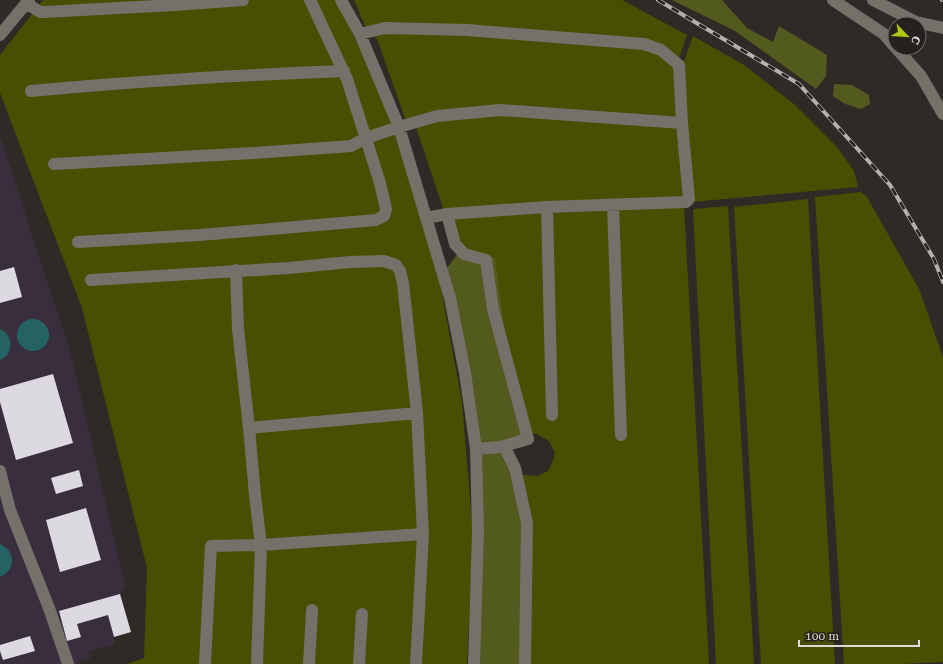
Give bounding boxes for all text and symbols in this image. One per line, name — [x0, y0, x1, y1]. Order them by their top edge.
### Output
north arrow — [887, 16, 927, 56]
text: С — [908, 34, 923, 47]
scale bar — [799, 622, 919, 648]
text: 100 m — [805, 629, 839, 643]

